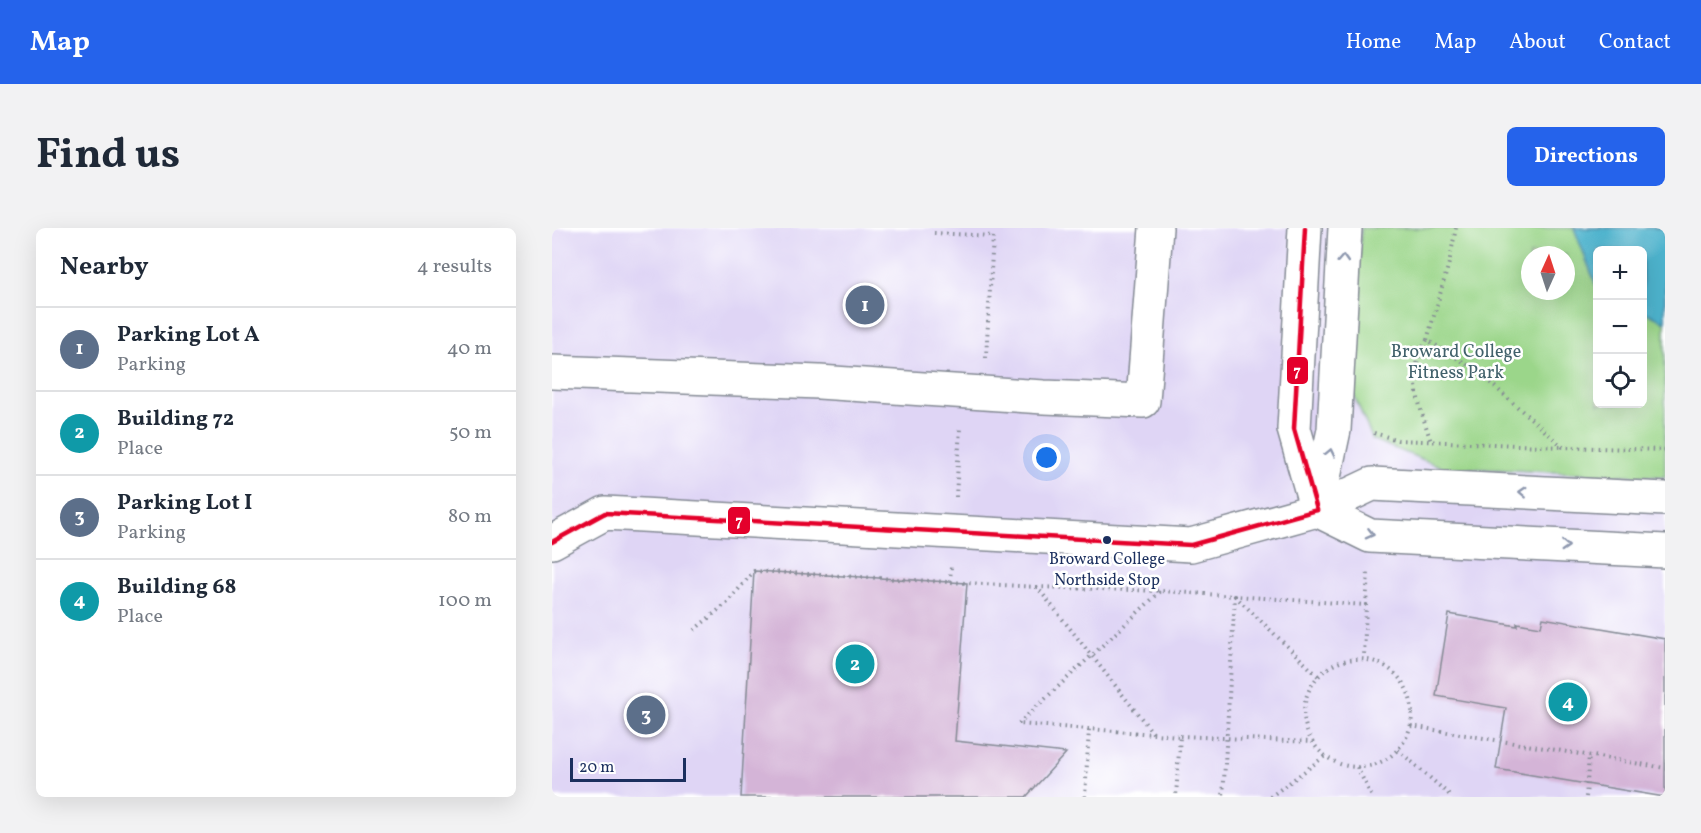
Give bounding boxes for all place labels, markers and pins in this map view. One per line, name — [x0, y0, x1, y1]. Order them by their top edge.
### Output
pin: 1 — [846, 282, 884, 328]
marker: Broward College Northside Stop — [1101, 534, 1113, 546]
place label: Broward College Northside Stop — [1049, 549, 1165, 592]
pin: 2 — [836, 642, 874, 686]
pin: 4 — [1548, 680, 1588, 724]
pin: 3 — [626, 692, 665, 738]

